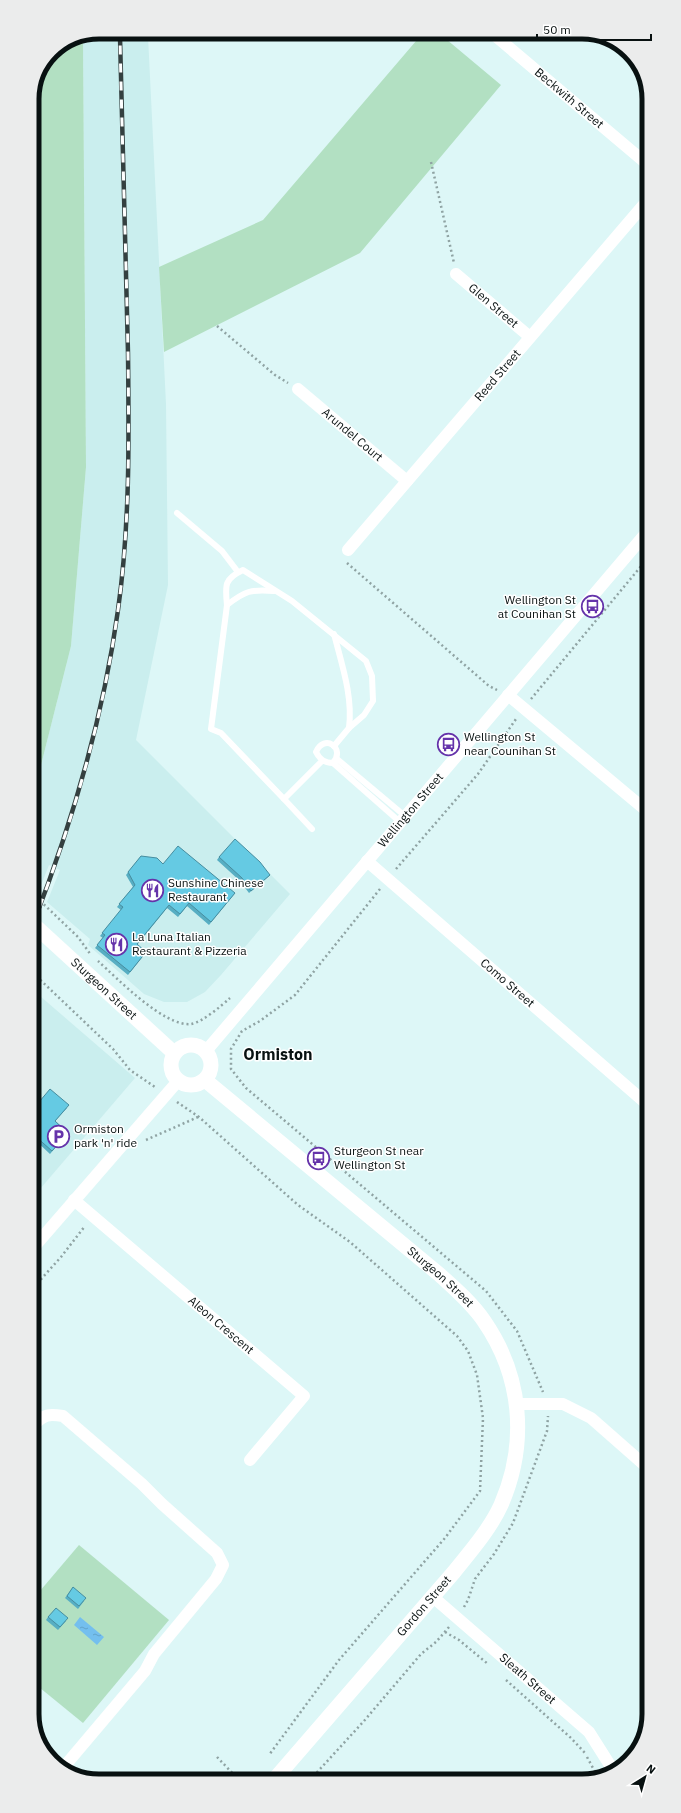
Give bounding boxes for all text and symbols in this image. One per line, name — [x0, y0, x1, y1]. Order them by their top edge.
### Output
scale bar — [537, 16, 651, 42]
text: 50 m — [543, 22, 571, 37]
street label: Beckwith Street — [532, 64, 607, 131]
street label: Glen Street — [466, 280, 522, 331]
street label: Reed Street — [471, 346, 524, 404]
street label: Arundel Court — [319, 404, 386, 464]
place label: Wellington St at Counihan St — [498, 592, 576, 621]
bus stop icon: Wellington St at Counihan St — [579, 594, 605, 620]
place label: Wellington St near Counihan St — [464, 729, 556, 758]
bus stop icon: Wellington St near Counihan St — [436, 731, 462, 757]
street label: Wellington Street — [374, 769, 446, 850]
place label: Sunshine Chinese Restaurant — [168, 875, 264, 904]
restaurant icon: Sunshine Chinese Restaurant — [139, 877, 165, 903]
place label: La Luna Italian Restaurant & Pizzeria — [132, 929, 247, 958]
restaurant icon: La Luna Italian Restaurant & Pizzeria — [104, 931, 130, 957]
street label: Sturgeon Street — [68, 954, 140, 1022]
street label: Como Street — [477, 955, 538, 1010]
district label: Ormiston — [243, 1044, 313, 1064]
place label: Ormiston park 'n' ride — [74, 1121, 138, 1150]
parking icon: Ormiston park 'n' ride — [45, 1123, 71, 1149]
place label: Sturgeon St near Wellington St — [334, 1143, 424, 1172]
bus stop icon: Sturgeon St near Wellington St — [306, 1145, 332, 1171]
street label: Sturgeon Street — [404, 1243, 478, 1310]
street label: Aleon Crescent — [185, 1293, 257, 1357]
street label: Gordon Street — [393, 1572, 454, 1639]
street label: Sleath Street — [496, 1650, 559, 1707]
north arrow — [625, 1757, 665, 1797]
text: N — [644, 1761, 658, 1777]

